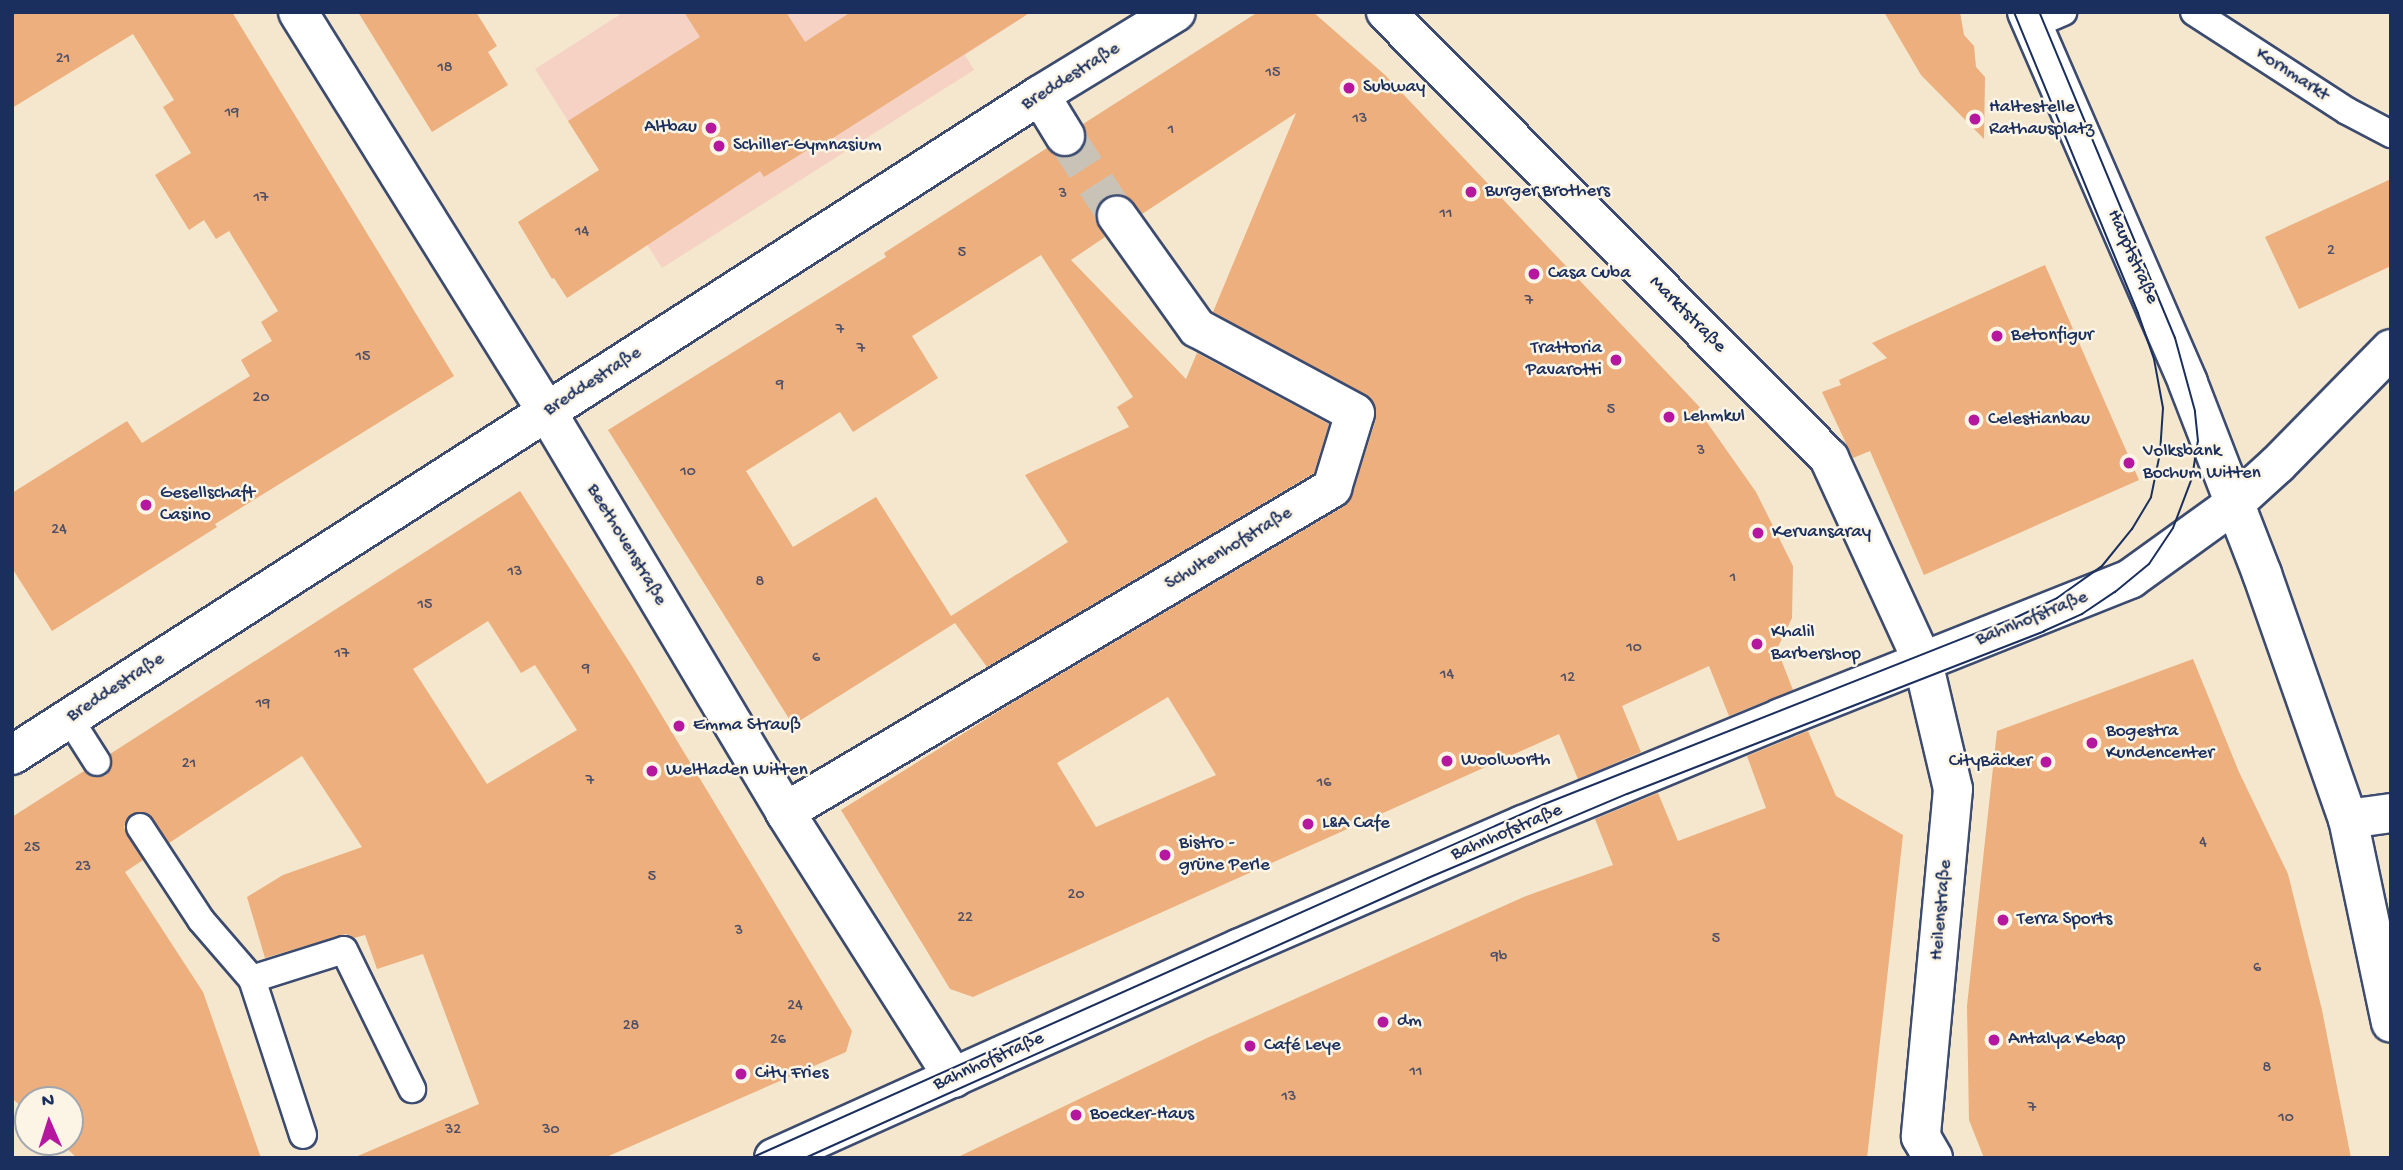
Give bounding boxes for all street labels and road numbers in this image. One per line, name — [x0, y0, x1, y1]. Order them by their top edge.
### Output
street label: Breddestraße — [1018, 38, 1124, 116]
street label: Kornmarkt — [2251, 43, 2333, 107]
street label: Hauptstraße — [2101, 206, 2163, 308]
street label: Marktstraße — [1644, 272, 1730, 358]
street label: Breddestraße — [540, 342, 646, 422]
street label: Beethovenstraße — [581, 480, 671, 610]
street label: Schultenhofstraße — [1161, 502, 1297, 596]
street label: Bahnhofstraße — [1973, 586, 2091, 652]
street label: Breddestraße — [63, 648, 169, 728]
street label: Bahnhofstraße — [1448, 799, 1566, 867]
street label: Heilenstraße — [1926, 859, 1958, 961]
street label: Bahnhofstraße — [930, 1027, 1048, 1097]

